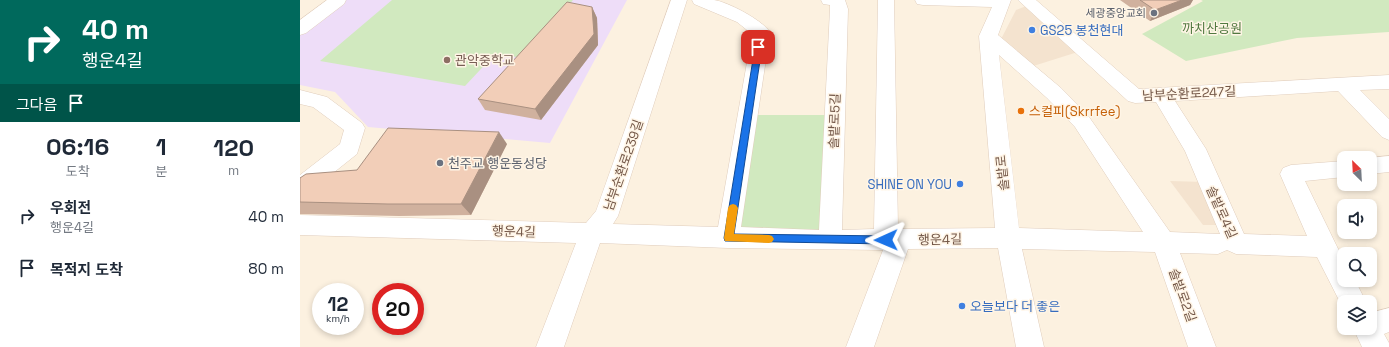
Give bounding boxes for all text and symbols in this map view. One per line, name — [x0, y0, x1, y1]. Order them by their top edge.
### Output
place label: 세광중앙교회 — [1085, 6, 1146, 20]
marker: 세광중앙교회 — [1149, 8, 1159, 18]
text: 40 m — [82, 11, 149, 47]
icon: right — [16, 16, 68, 68]
park label: 까치산공원 — [1182, 20, 1242, 37]
place label: GS25 봉천현대 — [1040, 22, 1123, 39]
marker: GS25 봉천현대 — [1027, 25, 1037, 35]
pin — [741, 30, 775, 64]
icon: arrive — [747, 36, 769, 58]
text: 행운4길 — [82, 49, 143, 72]
place label: 관악중학교 — [455, 52, 515, 69]
marker: 관악중학교 — [442, 55, 452, 65]
street label: 남부순환로247길 — [1142, 83, 1237, 104]
icon: arrive — [65, 92, 87, 114]
street label: 솔밭로5길 — [825, 93, 844, 149]
text: 그다음 — [16, 95, 57, 114]
place label: 스컬피(Skrrfee) — [1029, 103, 1120, 120]
marker: 스컬피(Skrrfee) — [1016, 106, 1026, 116]
street label: 남부순환로239길 — [600, 117, 647, 213]
text: 06:16 — [46, 131, 109, 162]
text: 1 — [156, 131, 167, 162]
text: 120 — [213, 132, 254, 163]
north arrow — [1337, 151, 1377, 191]
map controls — [1337, 151, 1377, 335]
street label: 솔밭로 — [992, 154, 1013, 192]
place label: 천주교 행운동성당 — [448, 155, 547, 172]
marker: 천주교 행운동성당 — [435, 158, 445, 168]
text: m — [228, 162, 239, 179]
text: 도착 — [66, 163, 90, 180]
text: 분 — [155, 163, 167, 180]
place label: SHINE ON YOU — [868, 176, 952, 193]
marker: SHINE ON YOU — [955, 179, 965, 189]
street label: 솔밭로4길 — [1202, 183, 1241, 241]
text: 우회전 — [50, 198, 91, 217]
button: sound — [1337, 199, 1377, 239]
icon: right — [16, 205, 38, 227]
text: 40 m — [248, 207, 284, 226]
text: 행운4길 — [50, 219, 94, 236]
position arrow — [865, 219, 907, 261]
street label: 행운4길 — [492, 222, 536, 241]
street label: 행운4길 — [918, 231, 962, 248]
button: search — [1337, 247, 1377, 287]
icon: arrive — [16, 257, 38, 279]
text: 80 m — [248, 259, 284, 278]
text: 목적지 도착 — [50, 260, 123, 279]
street label: 솔밭로2길 — [1165, 266, 1200, 324]
speed limit sign: 20 — [372, 283, 424, 335]
text: 12 — [328, 291, 348, 317]
button: layers — [1337, 295, 1377, 335]
place label: 오늘보다 더 좋은 — [970, 298, 1060, 315]
marker: 오늘보다 더 좋은 — [957, 301, 967, 311]
text: km/h — [326, 312, 350, 325]

